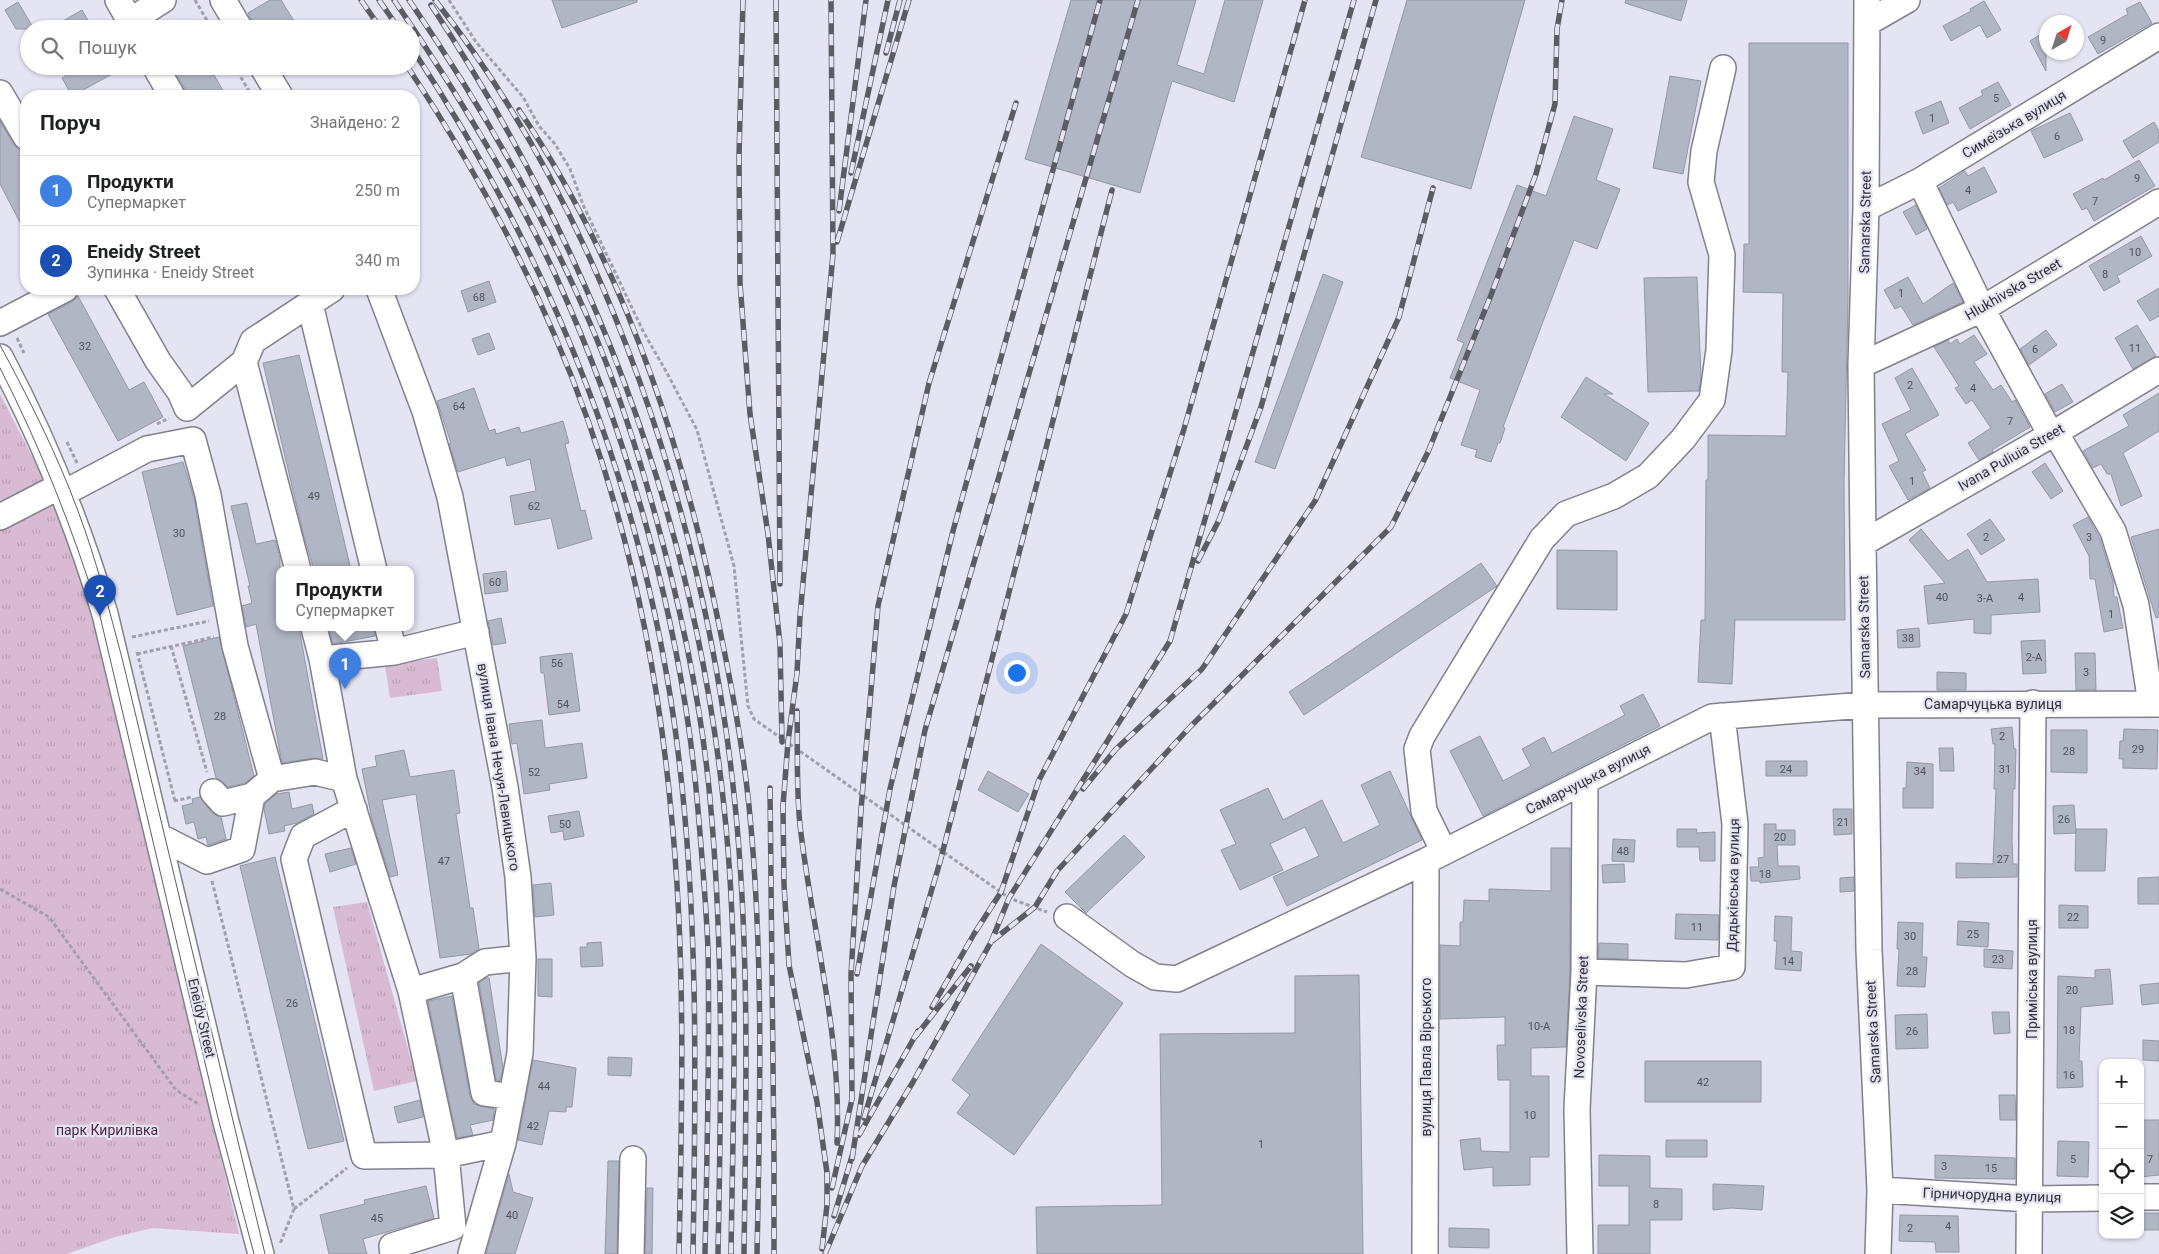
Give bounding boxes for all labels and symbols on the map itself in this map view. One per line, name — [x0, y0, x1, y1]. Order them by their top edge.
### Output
north arrow — [2039, 15, 2084, 60]
house number: 9 — [2100, 34, 2106, 47]
street label: Симеїзька вулиця — [1959, 87, 2069, 161]
house number: 5 — [1993, 92, 1999, 105]
house number: 1 — [1929, 112, 1935, 125]
house number: 6 — [2054, 130, 2060, 143]
street label: Samarska Street — [1856, 170, 1874, 274]
house number: 9 — [2134, 172, 2140, 185]
house number: 4 — [1965, 184, 1971, 197]
house number: 7 — [2092, 195, 2098, 208]
house number: 10 — [2129, 246, 2141, 259]
street label: Hlukhivska Street — [1962, 255, 2064, 323]
house number: 8 — [2102, 268, 2108, 281]
house number: 1 — [1898, 287, 1904, 300]
house number: 68 — [473, 291, 485, 304]
house number: 32 — [79, 340, 91, 353]
house number: 11 — [2129, 342, 2141, 355]
house number: 6 — [2032, 343, 2038, 356]
house number: 2 — [1907, 379, 1913, 392]
house number: 4 — [1970, 382, 1976, 395]
house number: 64 — [453, 400, 465, 413]
house number: 7 — [2007, 415, 2013, 428]
street label: Ivana Puliuia Street — [1955, 420, 2067, 494]
house number: 1 — [1909, 475, 1915, 488]
house number: 49 — [308, 490, 320, 503]
house number: 62 — [528, 500, 540, 513]
house number: 30 — [173, 527, 185, 540]
house number: 2 — [1983, 531, 1989, 544]
house number: 3 — [2086, 531, 2092, 544]
pin: 2 — [84, 575, 116, 616]
street label: Samarska Street — [1855, 575, 1873, 679]
house number: 60 — [489, 576, 501, 589]
house number: 40 — [1936, 591, 1948, 604]
house number: 4 — [2018, 591, 2024, 604]
house number: 3-А — [1977, 592, 1994, 605]
house number: 1 — [2108, 608, 2114, 621]
house number: 38 — [1902, 632, 1914, 645]
pin: 1 — [329, 648, 361, 689]
house number: 2-А — [2026, 651, 2043, 664]
house number: 56 — [551, 657, 563, 670]
your location — [1004, 660, 1030, 686]
street label: вулиця Івана Нечуя-Левицького — [475, 662, 523, 872]
house number: 3 — [2083, 666, 2089, 679]
street label: Самарчуцька вулиця — [1924, 696, 2062, 712]
house number: 54 — [557, 698, 569, 711]
house number: 28 — [214, 710, 226, 723]
house number: 2 — [1999, 730, 2005, 743]
street label: Самарчуцька вулиця — [1523, 741, 1653, 817]
house number: 29 — [2132, 743, 2144, 756]
house number: 28 — [2063, 745, 2075, 758]
house number: 24 — [1780, 763, 1792, 776]
house number: 31 — [1999, 763, 2011, 776]
house number: 34 — [1914, 765, 1926, 778]
house number: 52 — [528, 766, 540, 779]
house number: 26 — [2058, 813, 2070, 826]
house number: 21 — [1837, 816, 1849, 829]
house number: 50 — [559, 818, 571, 831]
street label: Дядьківська вулиця — [1724, 818, 1742, 952]
house number: 20 — [1774, 831, 1786, 844]
house number: 48 — [1617, 845, 1629, 858]
house number: 27 — [1997, 853, 2009, 866]
house number: 47 — [438, 855, 450, 868]
house number: 18 — [1759, 868, 1771, 881]
house number: 22 — [2067, 911, 2079, 924]
street label: Приміська вулиця — [2024, 919, 2040, 1039]
house number: 11 — [1691, 921, 1703, 934]
house number: 25 — [1967, 928, 1979, 941]
house number: 30 — [1904, 930, 1916, 943]
house number: 23 — [1992, 953, 2004, 966]
street label: Novoselivska Street — [1571, 955, 1591, 1079]
house number: 14 — [1782, 955, 1794, 968]
house number: 28 — [1906, 965, 1918, 978]
street label: Eneidy Street — [185, 977, 219, 1060]
street label: вулиця Павла Вірського — [1418, 978, 1434, 1136]
street label: Samarska Street — [1862, 980, 1884, 1084]
house number: 20 — [2066, 984, 2078, 997]
house number: 26 — [286, 997, 298, 1010]
house number: 10-А — [1528, 1020, 1551, 1033]
house number: 18 — [2063, 1024, 2075, 1037]
house number: 26 — [1906, 1025, 1918, 1038]
house number: 16 — [2063, 1069, 2075, 1082]
house number: 42 — [1697, 1076, 1709, 1089]
house number: 44 — [538, 1080, 550, 1093]
house number: 10 — [1524, 1109, 1536, 1122]
house number: 42 — [527, 1120, 539, 1133]
park label: парк Кирилівка — [56, 1122, 158, 1138]
house number: 1 — [1258, 1138, 1264, 1151]
house number: 5 — [2070, 1153, 2076, 1166]
house number: 7 — [2147, 1153, 2153, 1166]
house number: 3 — [1941, 1160, 1947, 1173]
house number: 15 — [1985, 1162, 1997, 1175]
street label: Гірничорудна вулиця — [1922, 1185, 2062, 1205]
house number: 8 — [1653, 1198, 1659, 1211]
house number: 40 — [506, 1209, 518, 1222]
house number: 45 — [371, 1212, 383, 1225]
house number: 4 — [1945, 1220, 1951, 1233]
house number: 2 — [1907, 1222, 1913, 1235]

